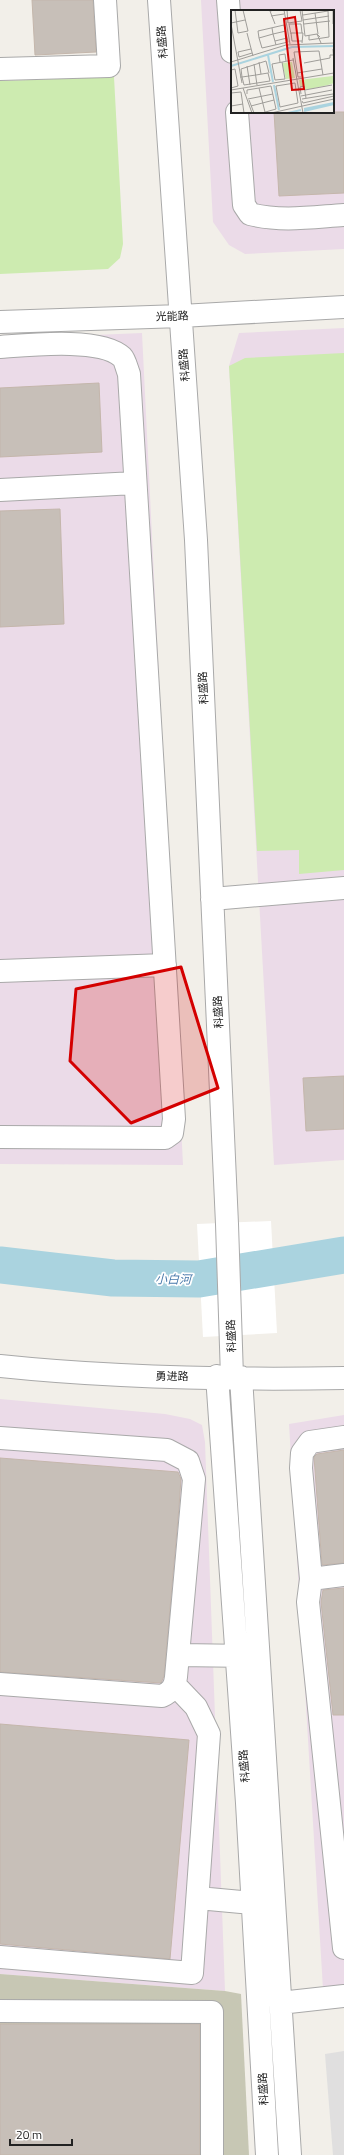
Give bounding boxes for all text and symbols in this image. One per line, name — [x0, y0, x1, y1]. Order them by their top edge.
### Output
inset map — [231, 10, 334, 113]
street label: 科盛路 — [153, 25, 171, 59]
street label: 光能路 — [155, 307, 189, 325]
street label: 科盛路 — [175, 348, 193, 382]
street label: 科盛路 — [194, 671, 212, 705]
street label: 科盛路 — [209, 995, 227, 1029]
water label: 小白河 — [155, 1269, 193, 1289]
street label: 科盛路 — [222, 1319, 240, 1353]
street label: 勇进路 — [155, 1368, 189, 1384]
street label: 科盛路 — [235, 1749, 253, 1783]
street label: 科盛路 — [254, 2072, 272, 2106]
scale bar — [10, 2121, 72, 2147]
text: 20 m — [16, 2125, 42, 2144]

